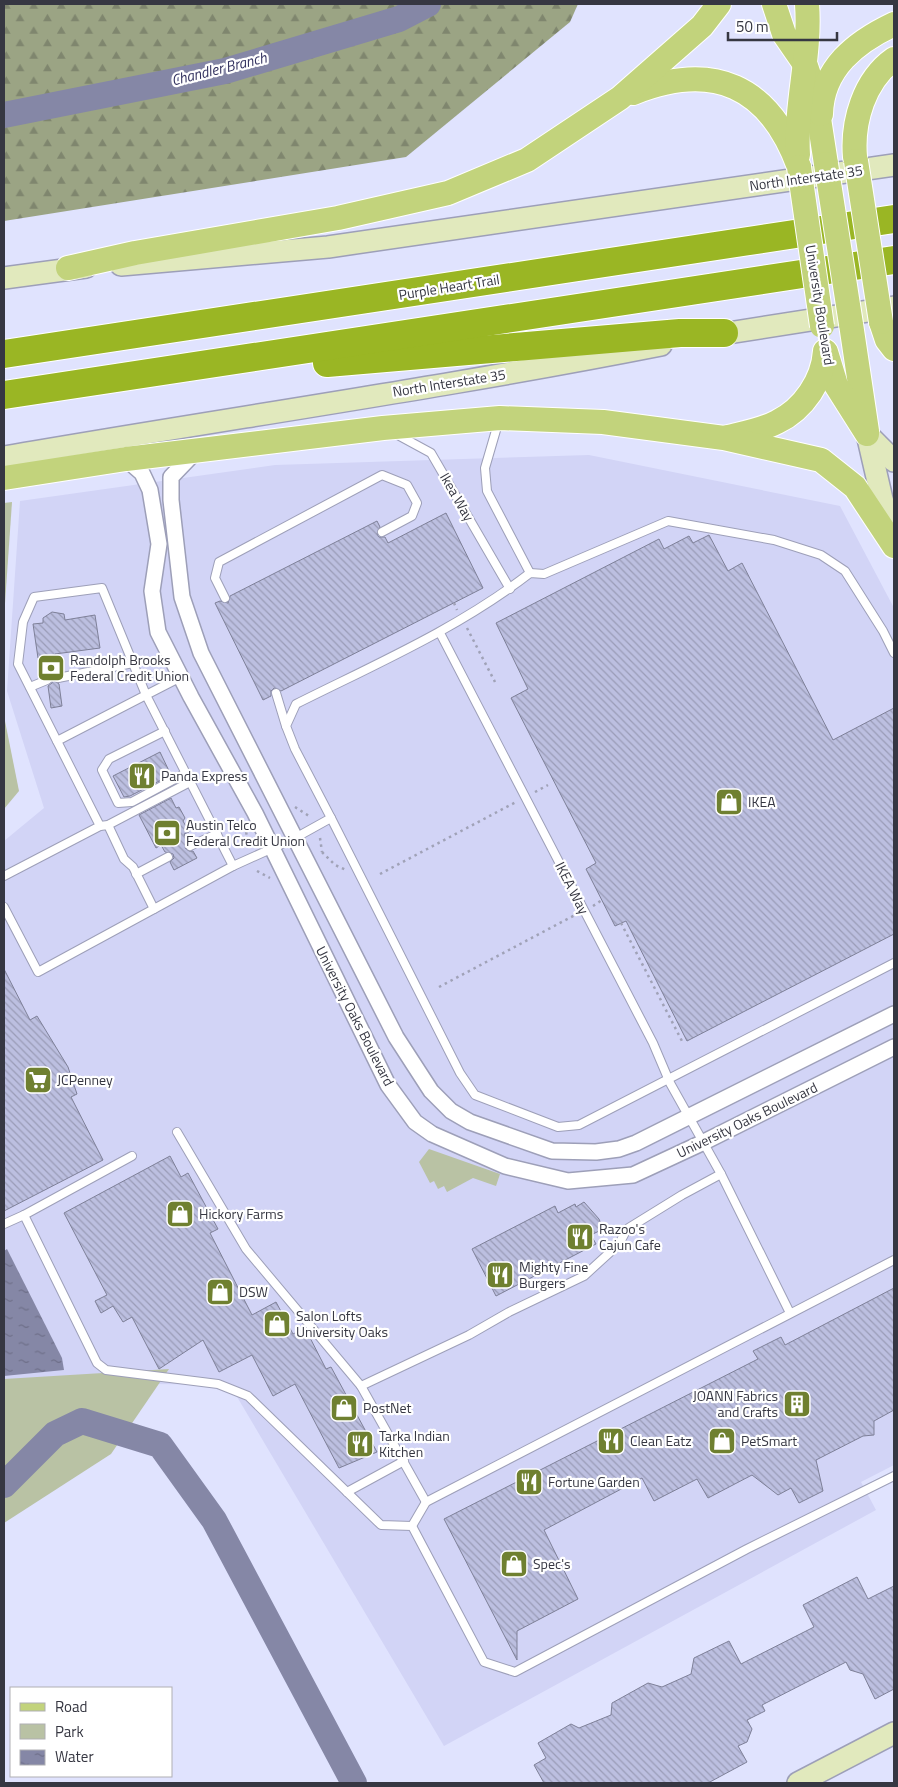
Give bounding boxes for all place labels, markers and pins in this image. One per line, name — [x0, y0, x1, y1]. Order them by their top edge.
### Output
place label: Randolph Brooks Federal Credit Union — [70, 649, 189, 686]
bank icon: Randolph Brooks Federal Credit Union — [36, 653, 66, 683]
restaurant icon: Panda Express — [127, 761, 157, 791]
place label: Panda Express — [161, 765, 248, 786]
shop icon: IKEA — [714, 787, 744, 817]
place label: IKEA — [748, 791, 776, 812]
place label: Austin Telco Federal Credit Union — [186, 814, 305, 851]
bank icon: Austin Telco Federal Credit Union — [152, 818, 182, 848]
supermarket icon: JCPenney — [23, 1065, 53, 1095]
place label: JCPenney — [57, 1069, 113, 1090]
shop icon: Hickory Farms — [165, 1199, 195, 1229]
place label: Hickory Farms — [199, 1203, 283, 1224]
place label: Razoo's Cajun Cafe — [599, 1218, 661, 1255]
restaurant icon: Razoo's Cajun Cafe — [565, 1222, 595, 1252]
place label: Mighty Fine Burgers — [519, 1256, 588, 1293]
restaurant icon: Mighty Fine Burgers — [485, 1260, 515, 1290]
shop icon: DSW — [205, 1277, 235, 1307]
place label: DSW — [239, 1281, 268, 1302]
place label: Salon Lofts University Oaks — [296, 1305, 388, 1342]
shop icon: Salon Lofts University Oaks — [262, 1309, 292, 1339]
place label: JOANN Fabrics and Crafts — [693, 1385, 778, 1422]
building icon: JOANN Fabrics and Crafts — [782, 1389, 812, 1419]
shop icon: PostNet — [329, 1393, 359, 1423]
place label: PostNet — [363, 1397, 411, 1418]
place label: Tarka Indian Kitchen — [379, 1425, 450, 1462]
restaurant icon: Clean Eatz — [596, 1426, 626, 1456]
shop icon: PetSmart — [707, 1426, 737, 1456]
restaurant icon: Tarka Indian Kitchen — [345, 1429, 375, 1459]
place label: Clean Eatz — [630, 1430, 692, 1451]
place label: PetSmart — [741, 1430, 797, 1451]
restaurant icon: Fortune Garden — [514, 1467, 544, 1497]
place label: Fortune Garden — [548, 1471, 640, 1492]
shop icon: Spec's — [499, 1549, 529, 1579]
place label: Spec's — [533, 1553, 571, 1574]

